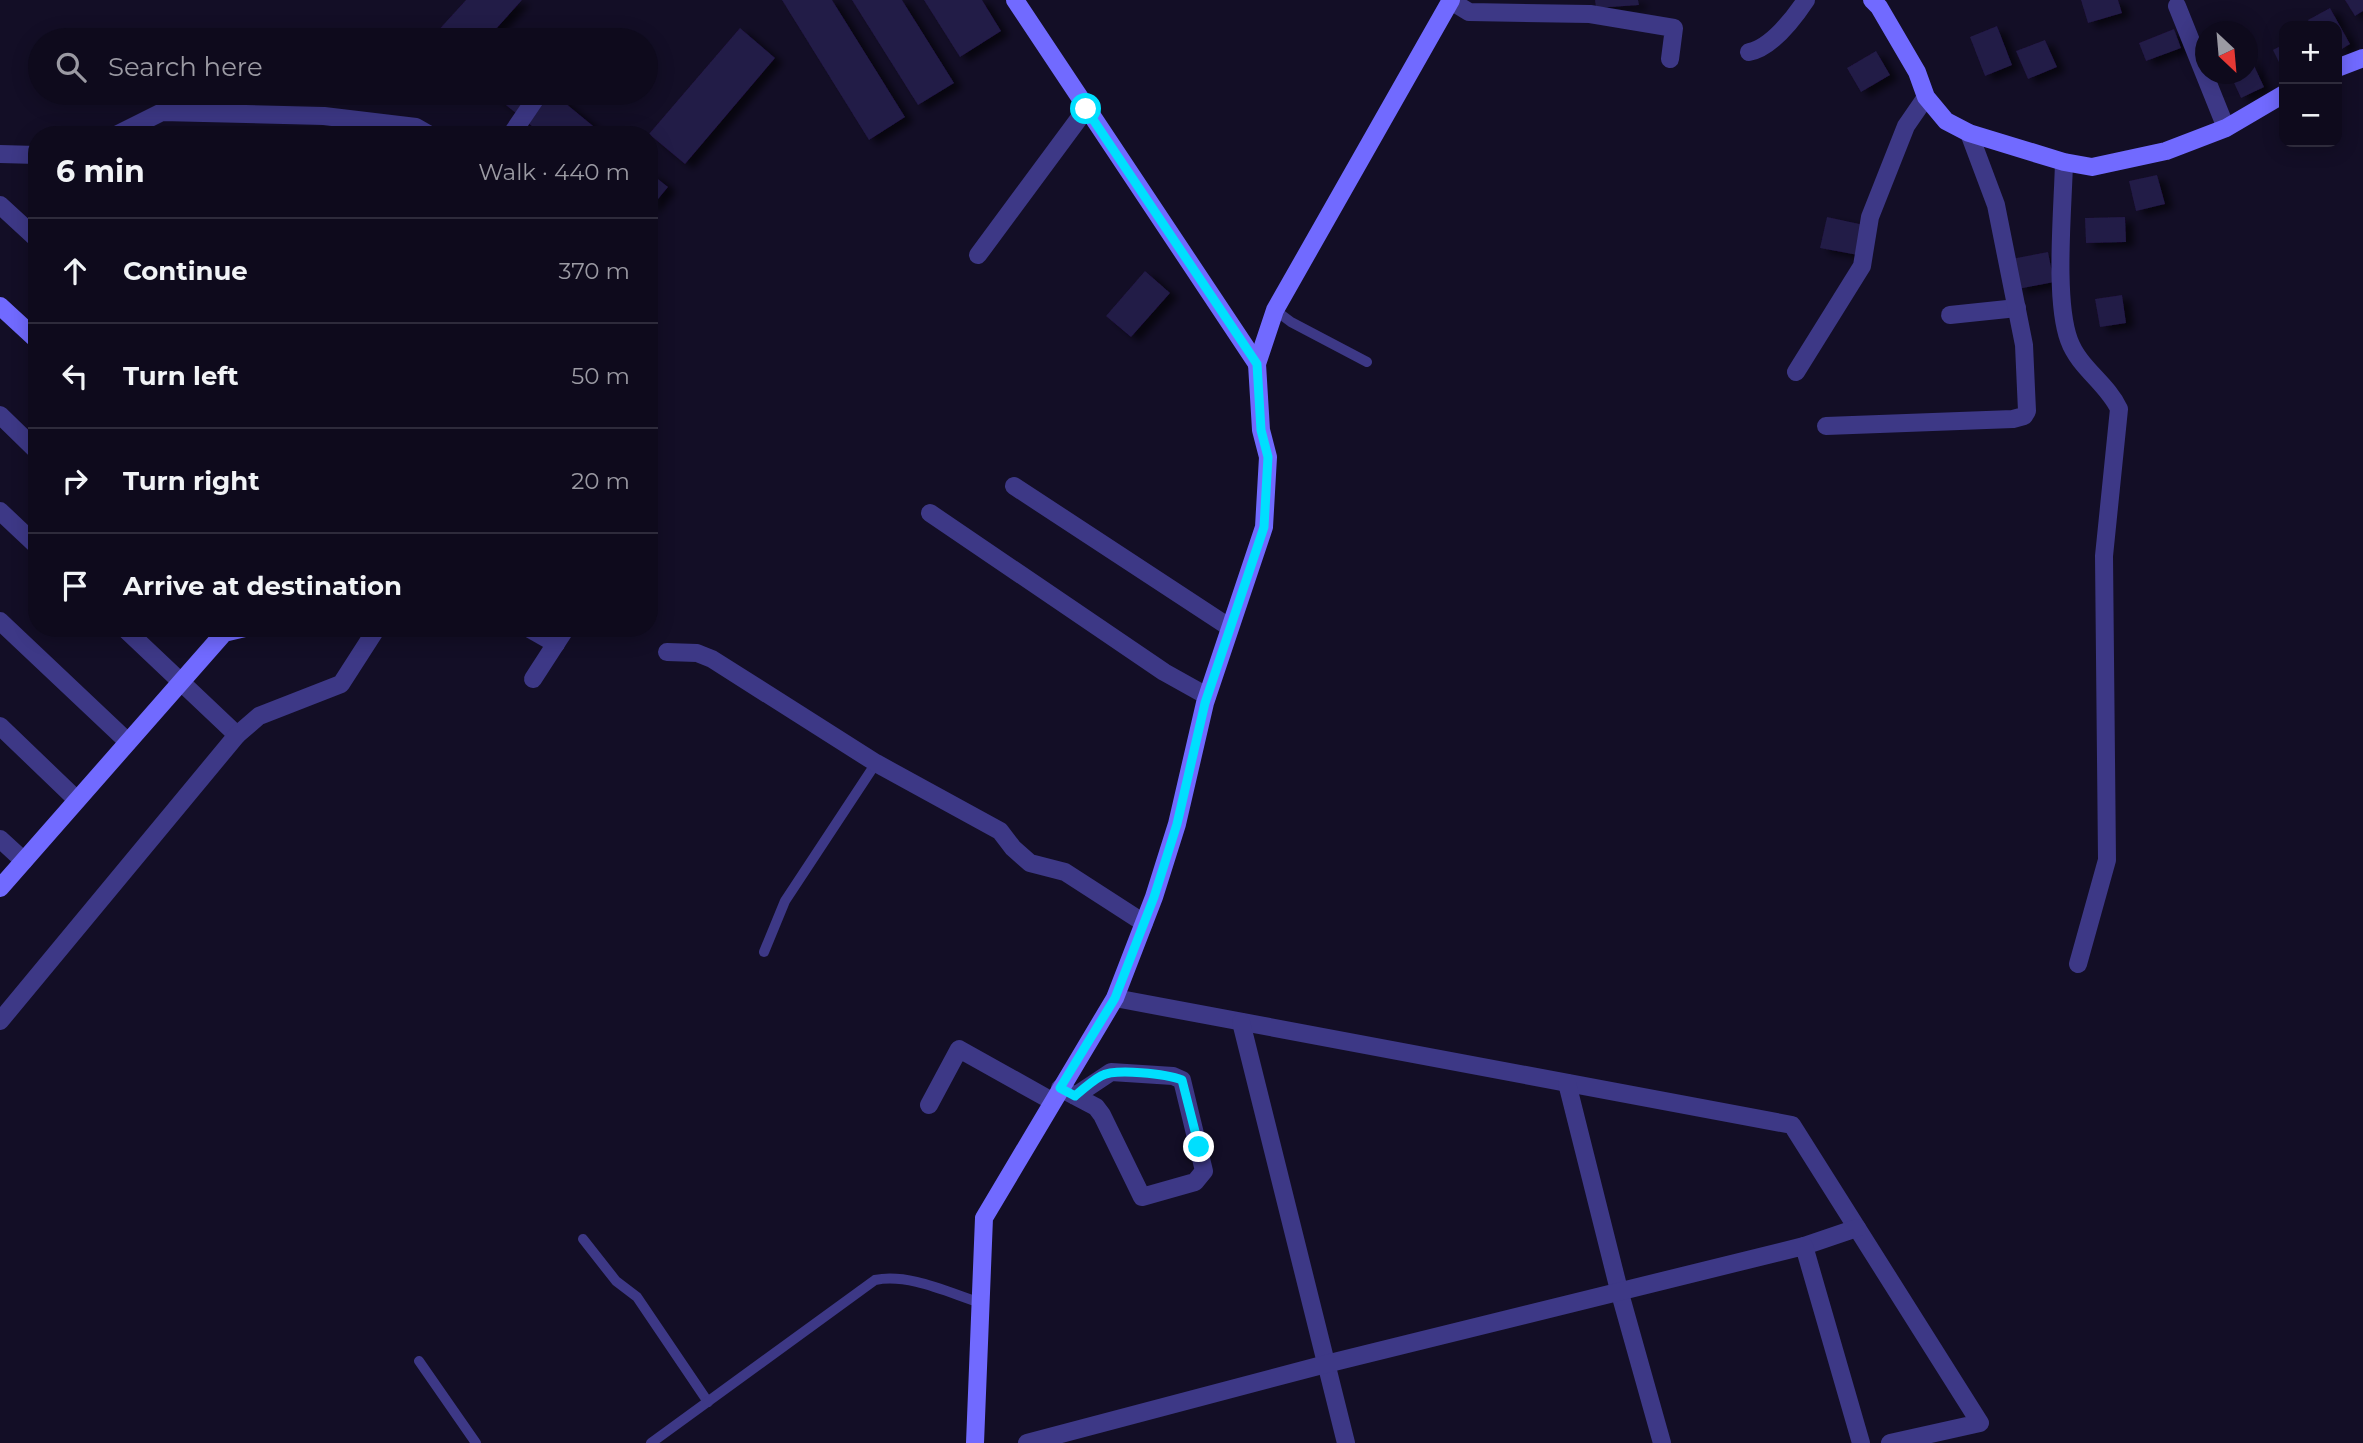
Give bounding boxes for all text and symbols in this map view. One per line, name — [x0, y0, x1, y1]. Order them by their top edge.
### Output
north arrow — [2195, 21, 2258, 84]
map controls — [2279, 21, 2342, 147]
button: + — [2279, 21, 2342, 84]
search box — [28, 28, 658, 105]
icon: search — [52, 48, 90, 86]
text: Search here — [108, 51, 263, 83]
button: − — [2279, 84, 2342, 147]
route start — [1070, 93, 1101, 124]
text: 6 min — [56, 153, 145, 190]
text: Walk · 440 m — [478, 158, 630, 186]
icon: ahead — [56, 252, 94, 290]
text: Continue — [123, 255, 248, 287]
text: 370 m — [559, 257, 630, 285]
icon: left — [56, 357, 94, 395]
text: Turn left — [123, 360, 239, 392]
text: 50 m — [571, 362, 630, 390]
icon: right — [56, 462, 94, 500]
text: Turn right — [123, 465, 259, 497]
text: 20 m — [571, 467, 630, 495]
icon: arrive — [56, 567, 94, 605]
text: Arrive at destination — [123, 570, 402, 602]
route end — [1183, 1131, 1214, 1162]

